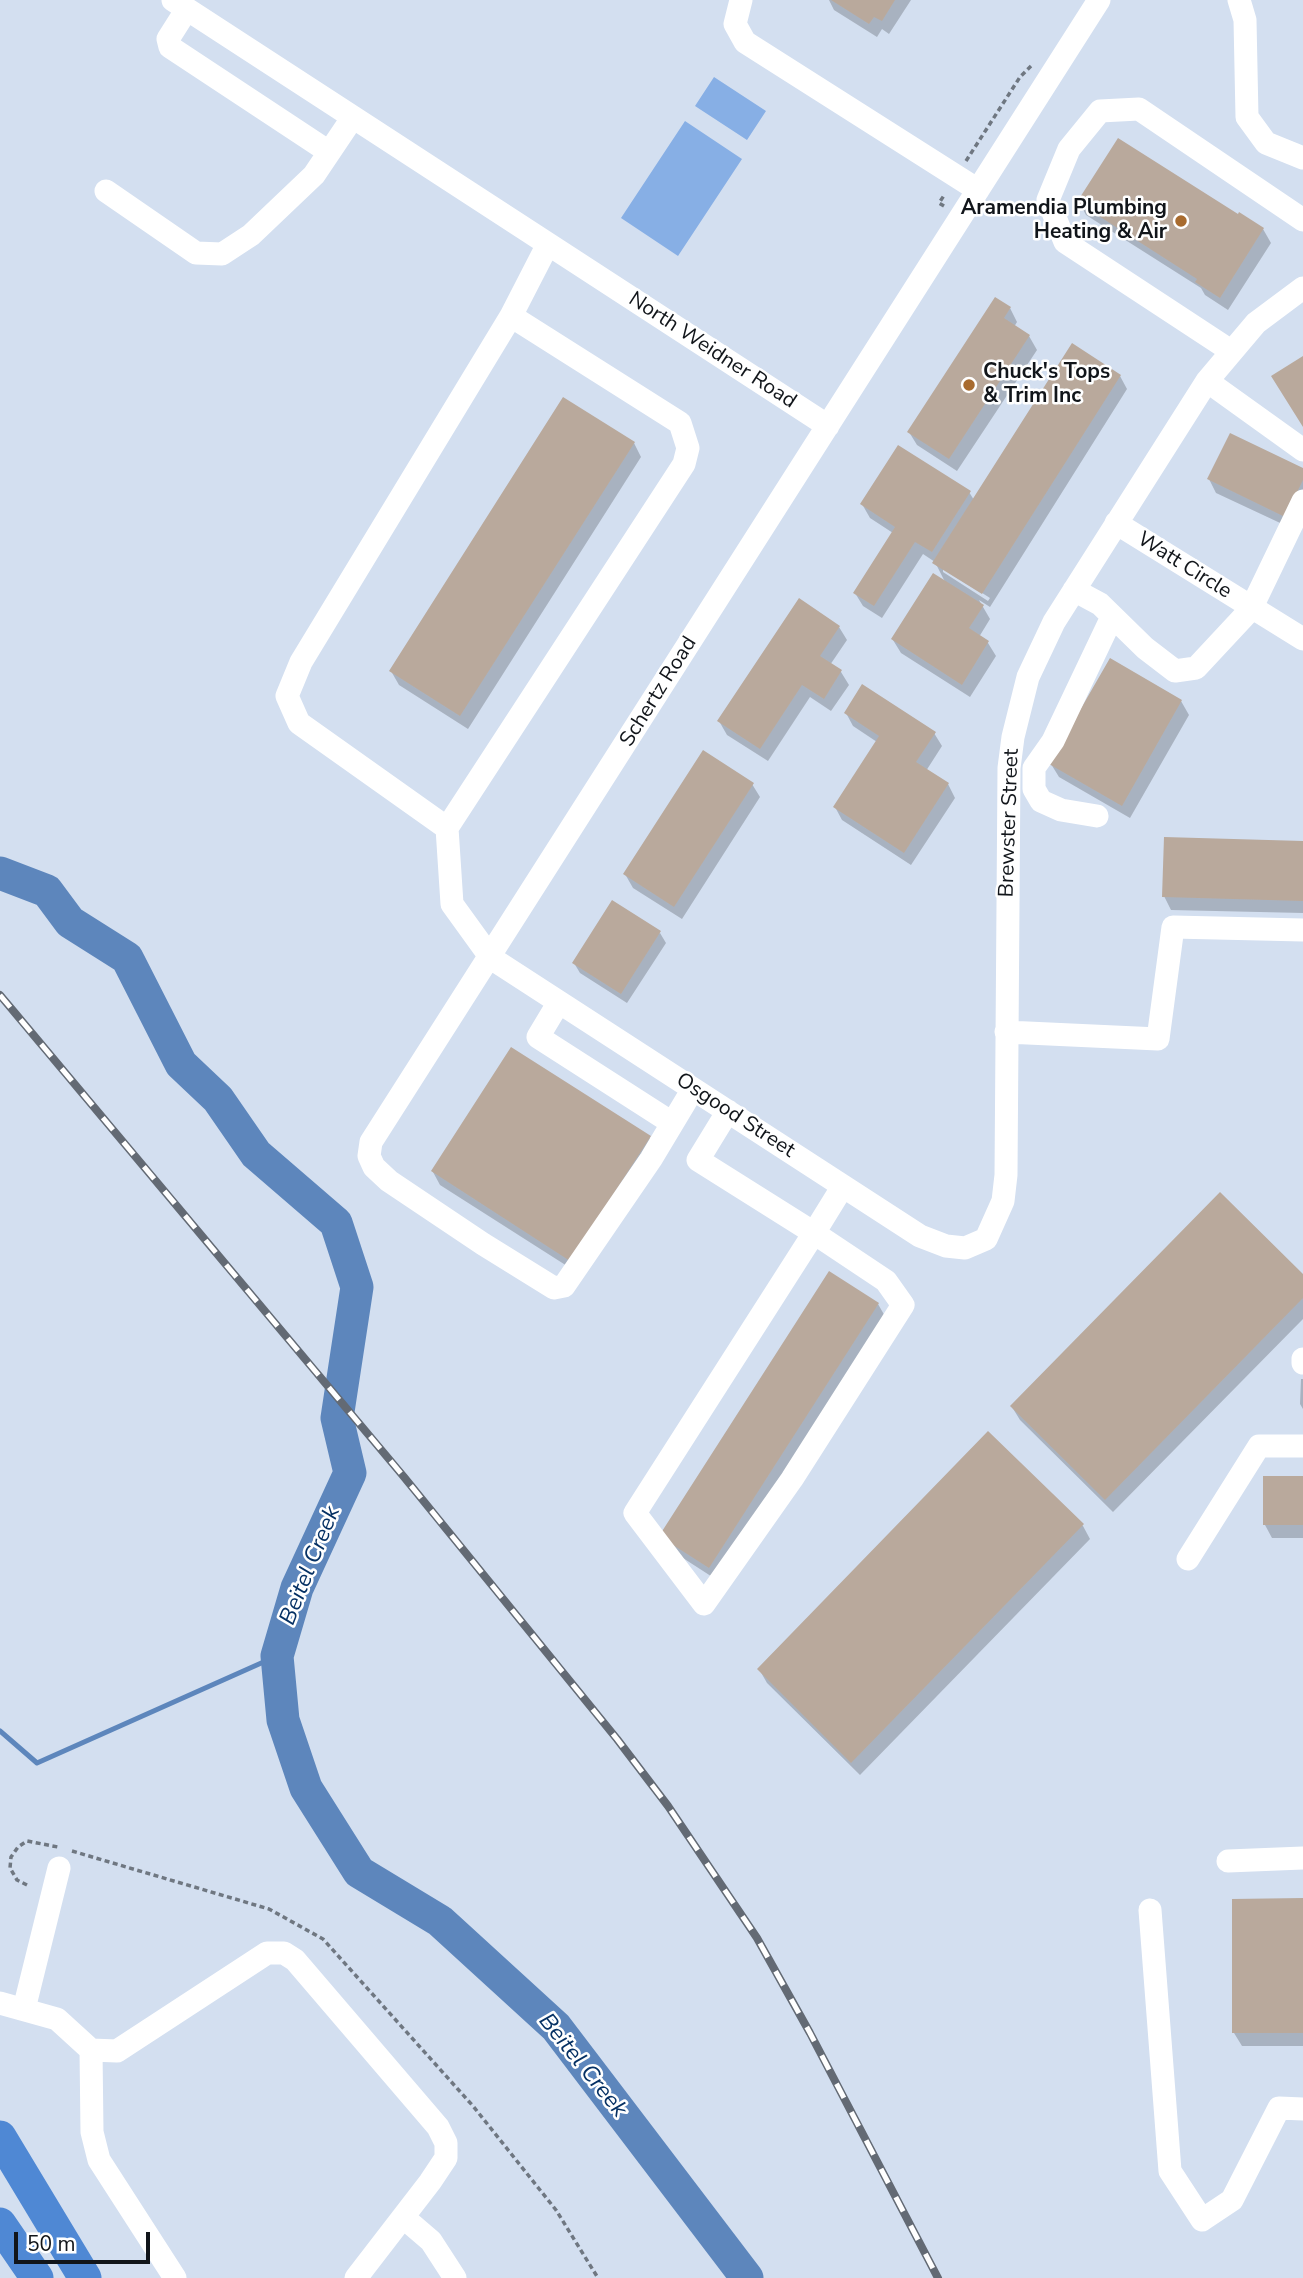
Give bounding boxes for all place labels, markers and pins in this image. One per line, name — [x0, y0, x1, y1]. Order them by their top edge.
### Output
place label: Aramendia Plumbing Heating & Air — [961, 196, 1167, 246]
marker: Aramendia Plumbing Heating & Air — [1173, 213, 1189, 229]
place label: Chuck's Tops & Trim Inc — [983, 360, 1110, 410]
marker: Chuck's Tops & Trim Inc — [961, 377, 977, 393]

